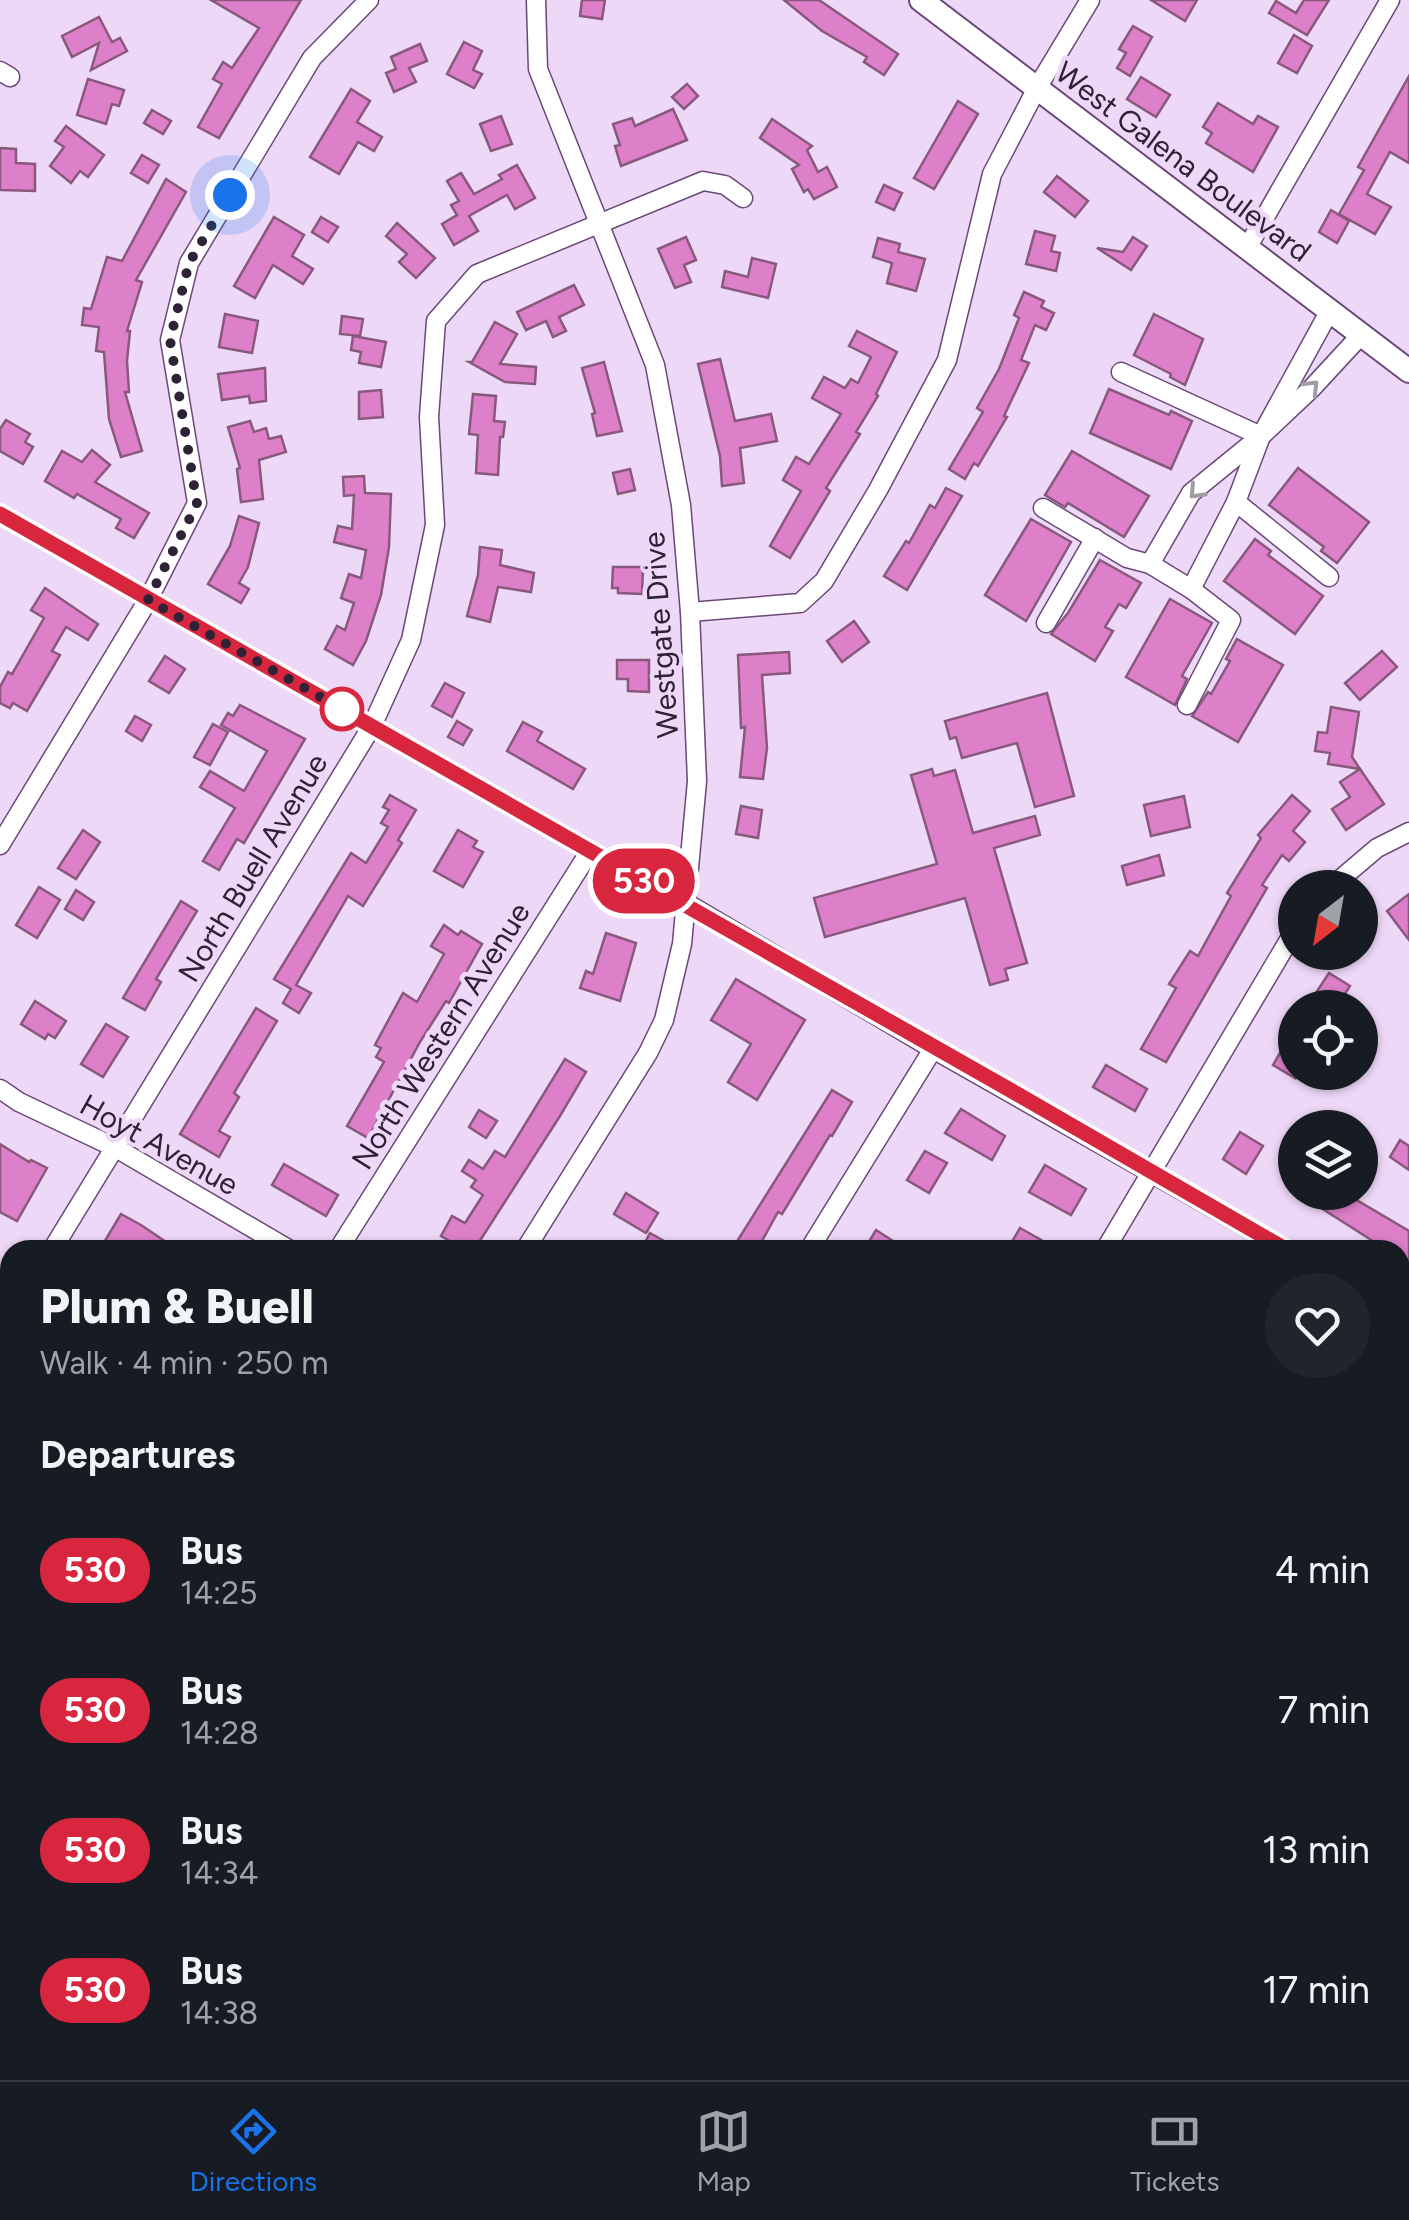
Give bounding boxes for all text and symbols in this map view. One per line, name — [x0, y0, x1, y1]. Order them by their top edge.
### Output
street label: West Galena Boulevard — [1048, 53, 1318, 270]
your location — [205, 170, 255, 220]
one-way arrow — [1301, 381, 1319, 399]
one-way arrow — [1190, 480, 1208, 498]
street label: Westgate Drive — [635, 531, 686, 739]
unlabelled marker — [321, 688, 363, 730]
street label: North Buell Avenue — [170, 747, 335, 989]
line badge: 530 — [586, 848, 702, 914]
text: 530 — [613, 860, 675, 902]
north arrow — [1278, 870, 1378, 970]
map controls — [1278, 870, 1378, 1210]
street label: North Western Avenue — [343, 896, 538, 1176]
button: locate — [1278, 990, 1378, 1090]
street label: Hoyt Avenue — [74, 1086, 245, 1203]
button: layers — [1278, 1110, 1378, 1210]
button: heart — [1265, 1273, 1370, 1378]
text: Plum & Buell — [40, 1277, 314, 1335]
text: Walk · 4 min · 250 m — [40, 1344, 328, 1382]
text: Departures — [40, 1432, 235, 1478]
text: Bus — [180, 1528, 243, 1574]
text: 4 min — [1275, 1547, 1370, 1593]
text: 530 — [64, 1549, 126, 1591]
text: 14:25 — [180, 1574, 257, 1612]
text: Bus — [180, 1668, 243, 1714]
text: 7 min — [1278, 1687, 1370, 1733]
text: 530 — [64, 1689, 126, 1731]
text: 14:28 — [180, 1714, 259, 1752]
text: Bus — [180, 1808, 243, 1854]
text: 13 min — [1262, 1827, 1370, 1873]
text: 530 — [64, 1829, 126, 1871]
text: 14:34 — [180, 1854, 258, 1892]
text: Bus — [180, 1948, 243, 1994]
text: 17 min — [1262, 1967, 1370, 2013]
text: 530 — [64, 1969, 126, 2011]
text: 14:38 — [180, 1994, 258, 2032]
tab: Directions — [190, 2104, 317, 2198]
tab: Map — [696, 2104, 751, 2198]
tab: Tickets — [1130, 2104, 1219, 2198]

